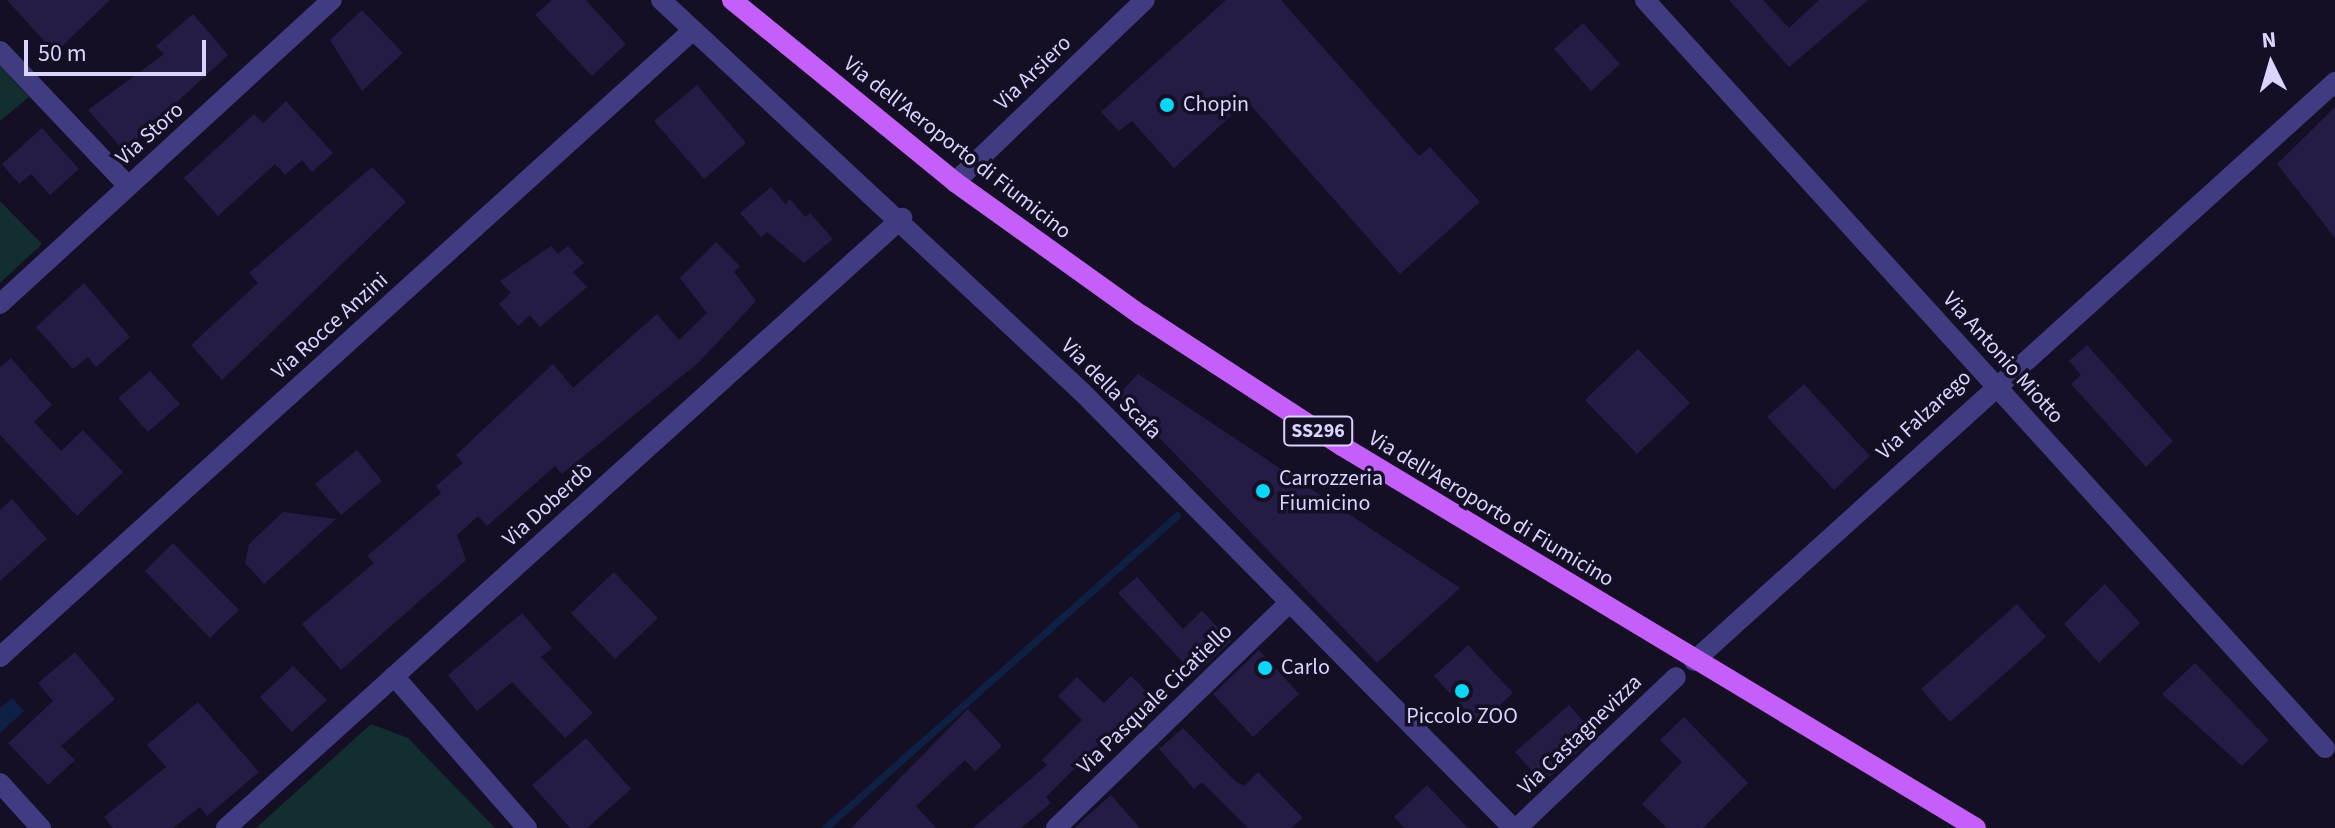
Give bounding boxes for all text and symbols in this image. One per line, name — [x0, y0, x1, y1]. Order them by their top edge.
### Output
scale bar — [28, 24, 210, 74]
north arrow — [2231, 24, 2311, 104]
text: N — [2260, 24, 2278, 57]
street label: Via Arsiero — [989, 30, 1077, 116]
text: 50 m — [38, 36, 87, 71]
street label: Via dell'Aeroporto di Fiumicino — [838, 51, 1076, 245]
place label: Chopin — [1183, 92, 1249, 118]
marker: Chopin — [1158, 96, 1176, 114]
street label: Via Storo — [111, 97, 189, 171]
street label: Via Rocce Anzini — [267, 267, 393, 385]
street label: Via Antonio Miotto — [1937, 287, 2069, 429]
street label: Via della Scafa — [1055, 333, 1167, 445]
street label: Via Falzarego — [1871, 364, 1977, 466]
road number: SS296 — [1282, 415, 1354, 447]
street label: Via dell'Aeroporto di Fiumicino — [1364, 425, 1618, 593]
street label: Via Doberdò — [497, 458, 599, 552]
place label: Carrozzeria Fiumicino — [1279, 465, 1383, 516]
marker: Carrozzeria Fiumicino — [1254, 482, 1272, 500]
street label: Via Pasquale Cicatiello — [1072, 618, 1238, 780]
place label: Carlo — [1281, 655, 1330, 681]
marker: Carlo — [1256, 659, 1274, 677]
street label: Via Castagnevizza — [1513, 669, 1647, 801]
marker: Piccolo ZOO — [1453, 682, 1471, 700]
place label: Piccolo ZOO — [1406, 704, 1518, 730]

